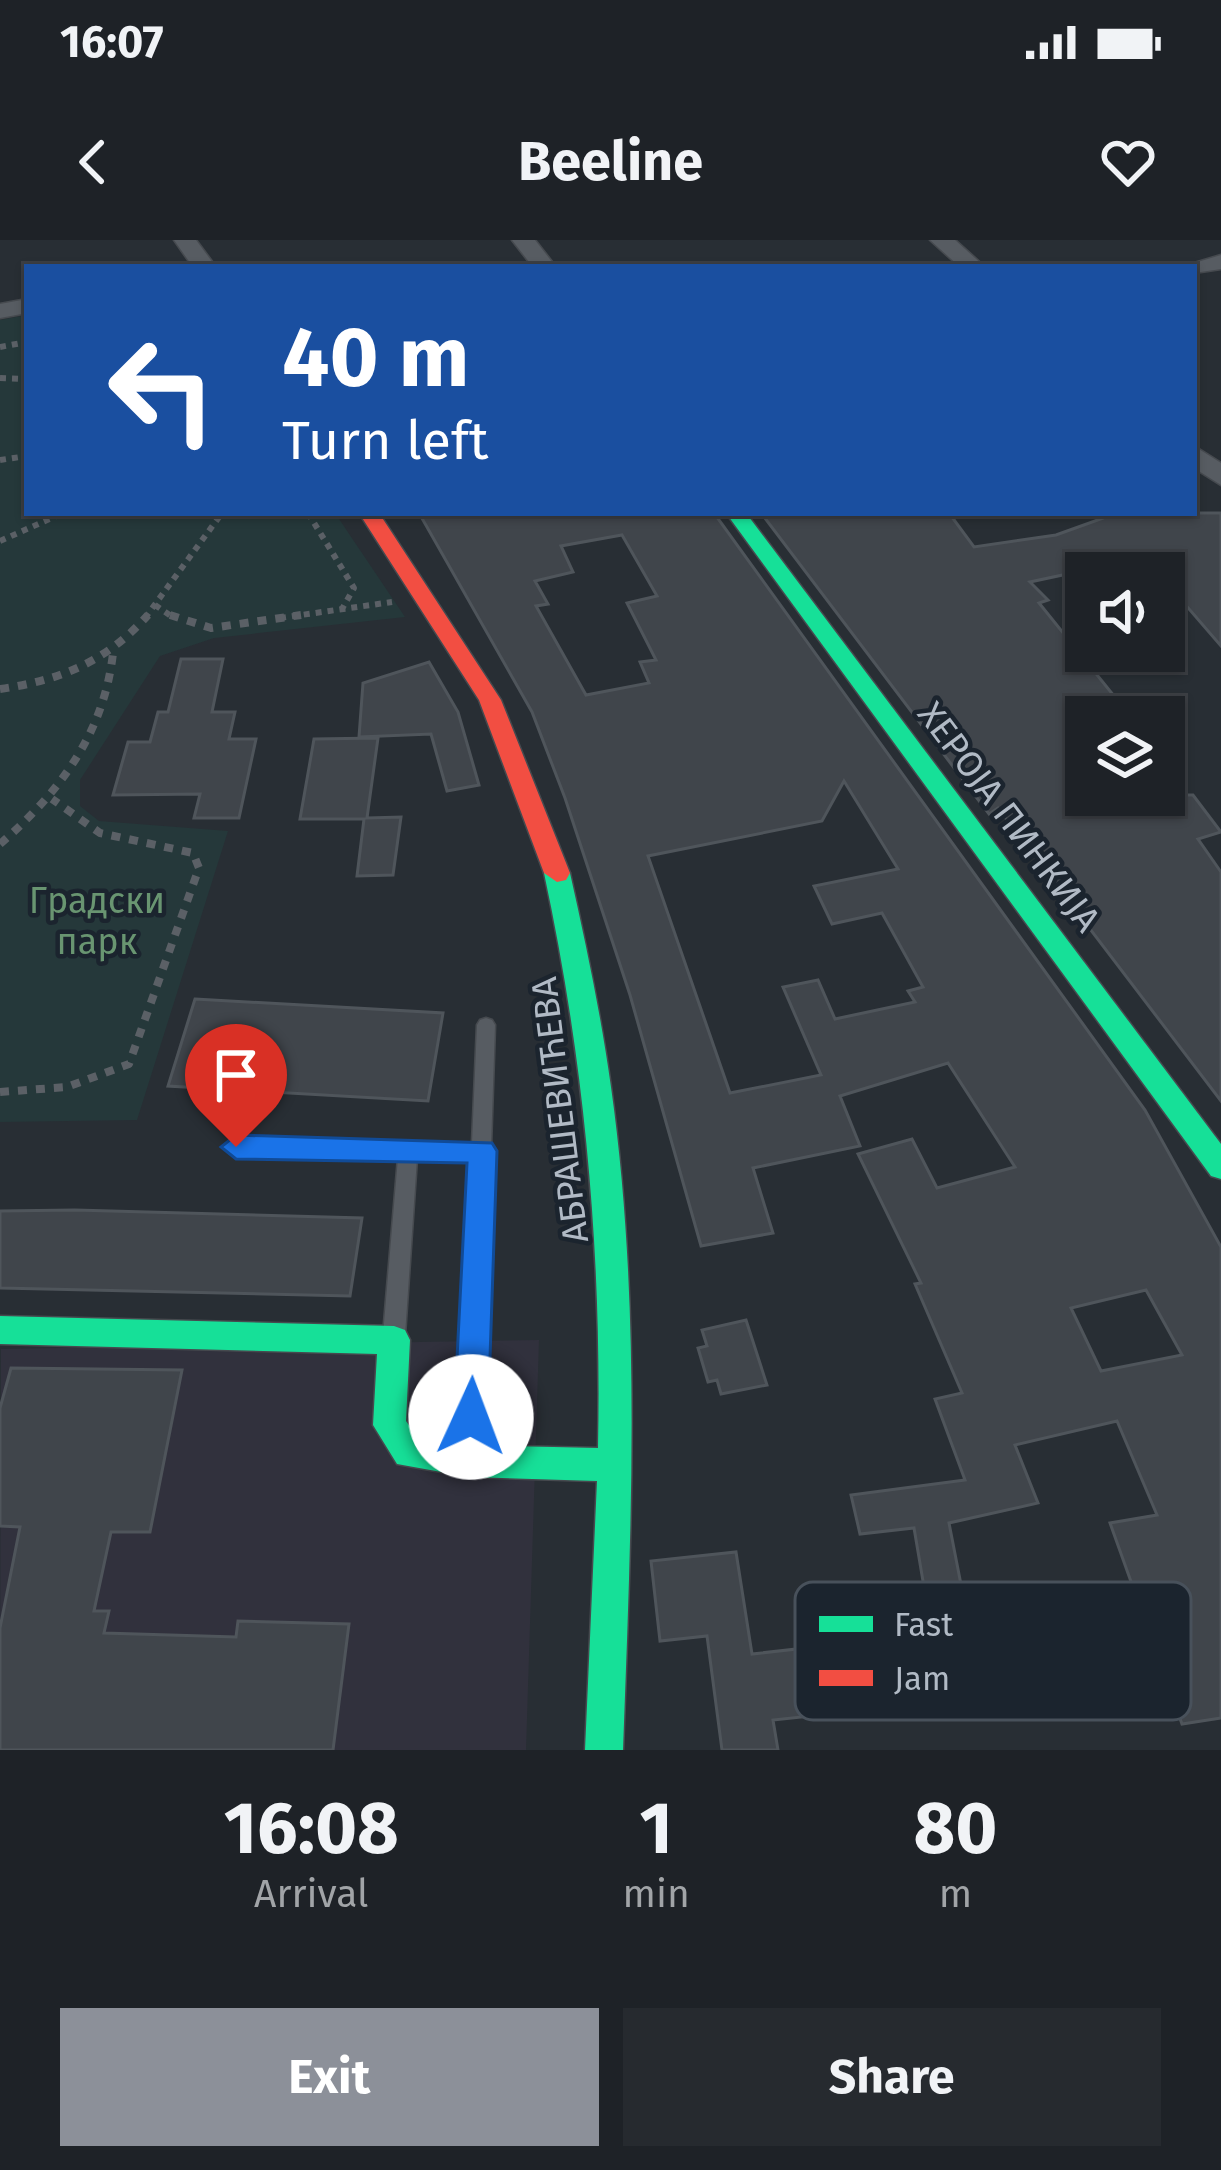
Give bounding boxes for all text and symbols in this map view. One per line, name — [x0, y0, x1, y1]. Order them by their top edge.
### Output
text: 16:07 — [60, 15, 164, 69]
icon: back — [60, 129, 126, 195]
icon: heart — [1095, 129, 1161, 195]
text: Beeline — [518, 130, 703, 194]
text: 40 m — [282, 307, 470, 408]
icon: left — [84, 312, 240, 468]
text: Turn left — [282, 409, 489, 473]
map controls — [1065, 552, 1185, 816]
button: sound — [1065, 552, 1185, 672]
street label: ХЕРОЈА ПИНКИЈА — [908, 693, 1110, 941]
button: layers — [1065, 696, 1185, 816]
park label: Градски парк — [29, 879, 165, 964]
street label: АБРАШЕВИЋЕВА — [522, 974, 598, 1245]
pin — [185, 1024, 287, 1147]
icon: arrive — [203, 1042, 269, 1108]
position arrow — [408, 1354, 534, 1480]
legend — [795, 1582, 1191, 1720]
text: Fast — [894, 1605, 953, 1645]
text: Jam — [894, 1659, 950, 1699]
text: 16:08 — [224, 1786, 399, 1872]
text: 1 — [639, 1786, 673, 1872]
text: 80 — [913, 1786, 997, 1872]
text: Arrival — [254, 1871, 368, 1917]
text: min — [623, 1871, 690, 1917]
text: m — [939, 1871, 972, 1917]
button: Exit — [60, 2008, 599, 2146]
button: Share — [623, 2008, 1161, 2146]

